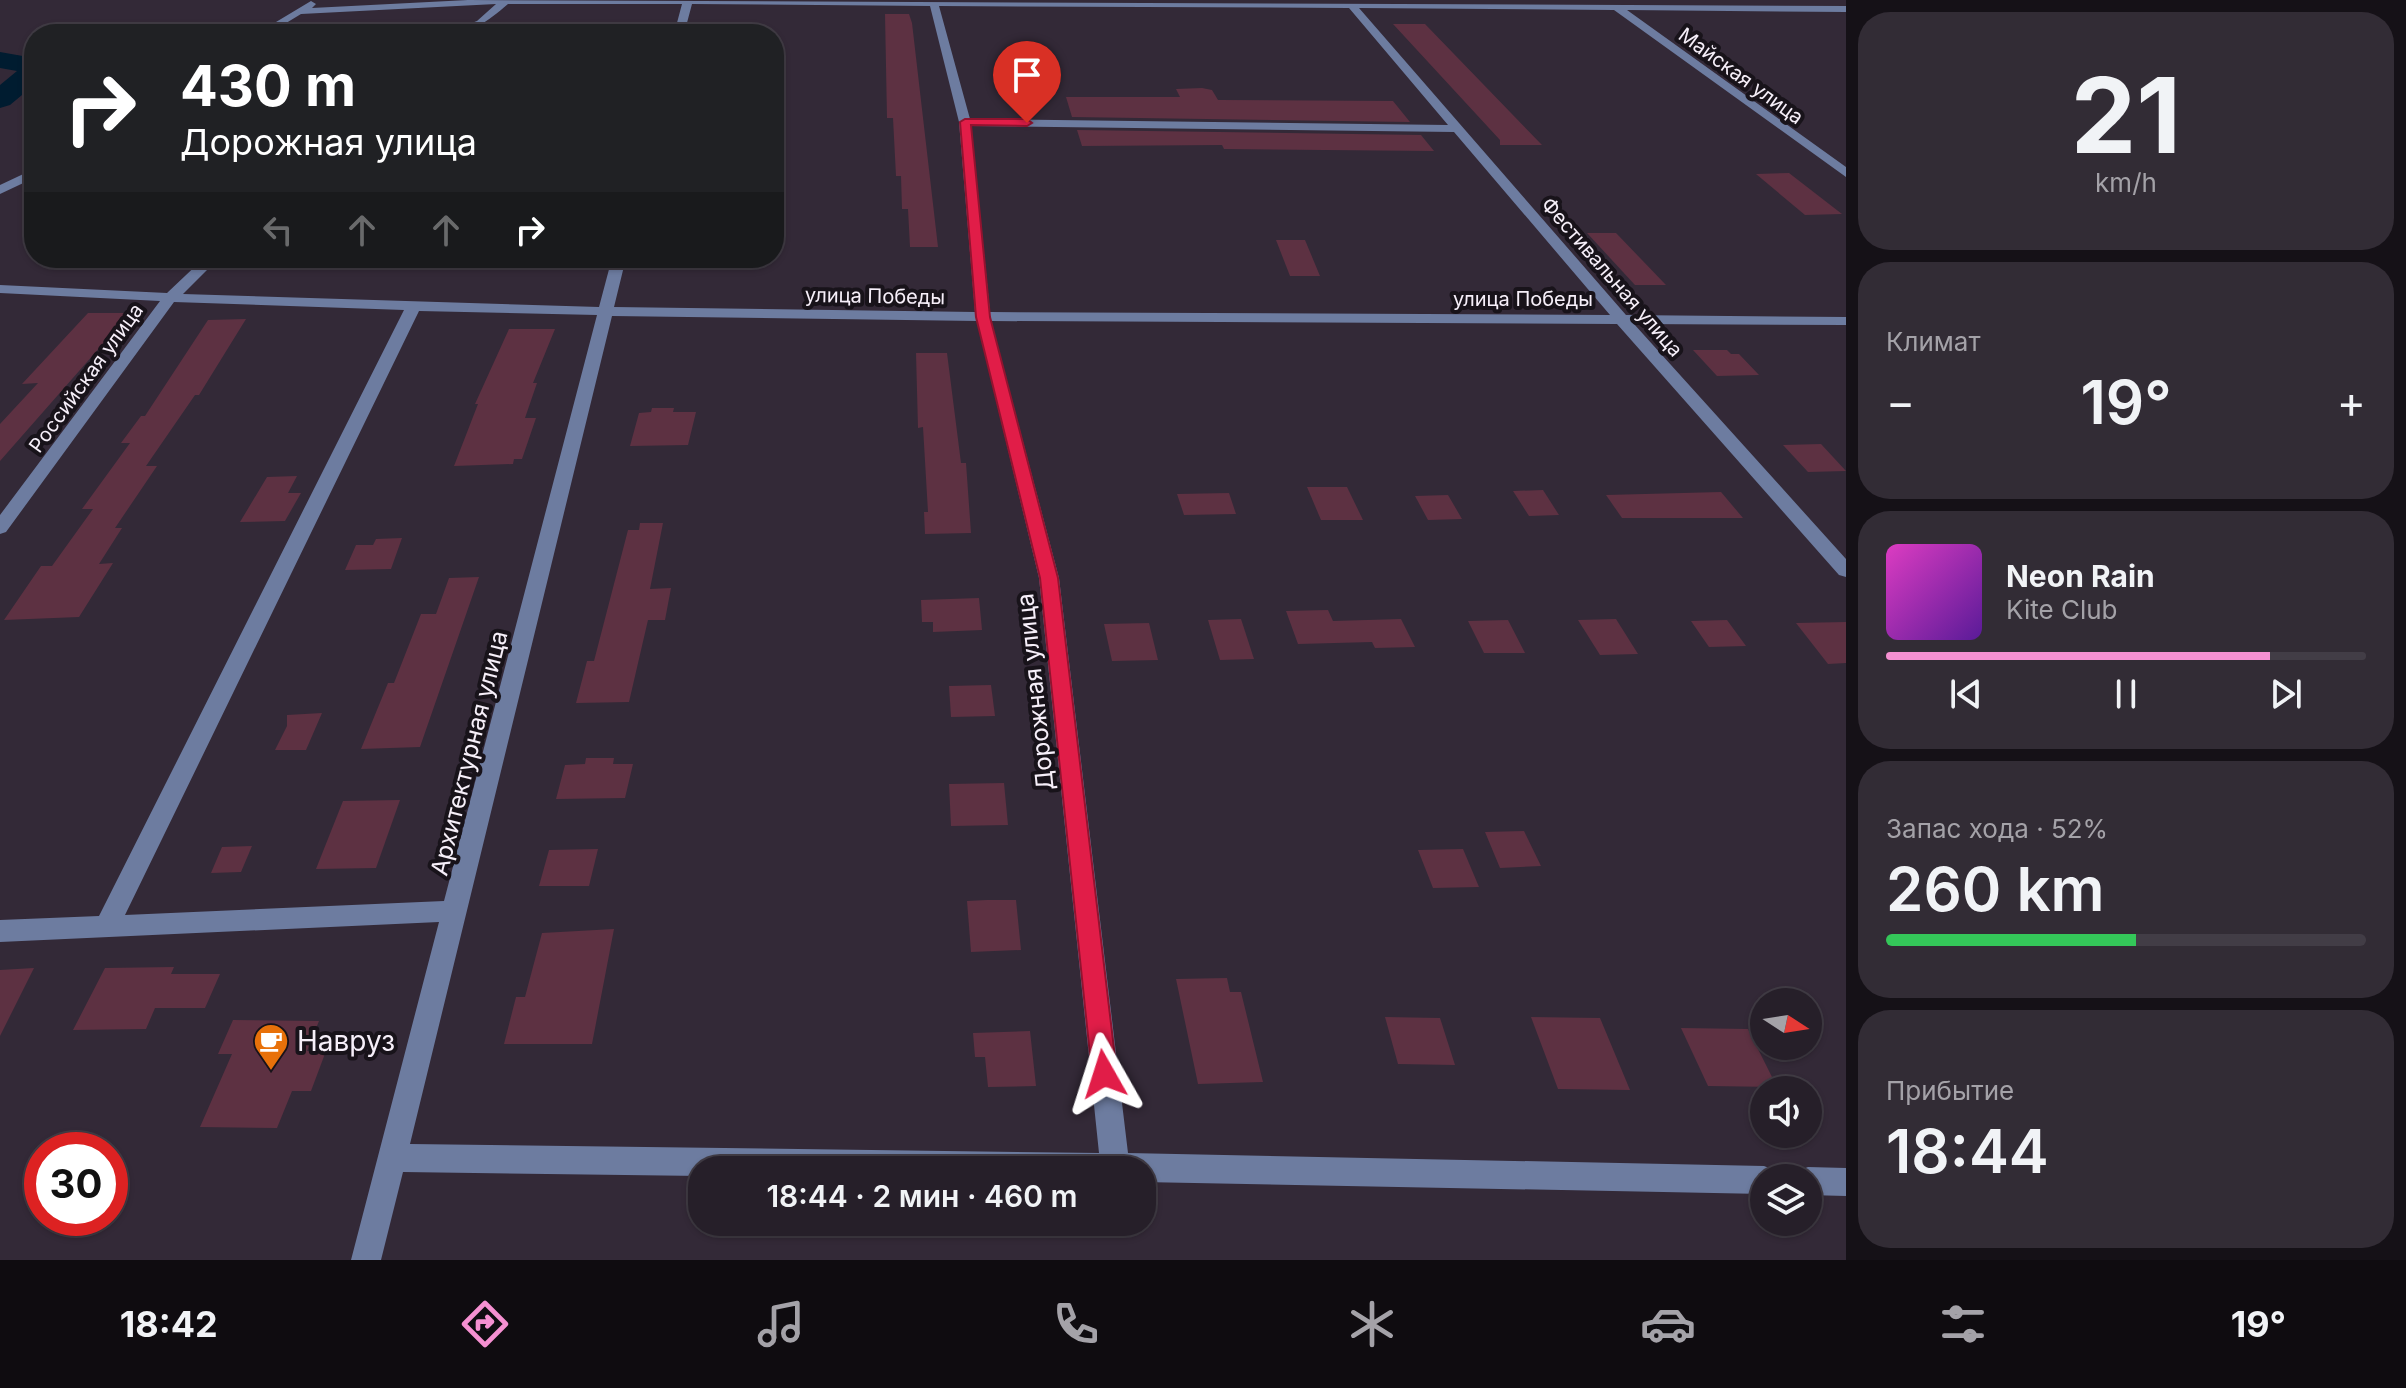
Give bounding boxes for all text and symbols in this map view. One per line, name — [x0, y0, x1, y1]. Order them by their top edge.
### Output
street label: Майская улица — [1674, 23, 1808, 129]
pin — [993, 41, 1061, 123]
text: 430 m — [180, 52, 356, 120]
text: 21 — [2071, 52, 2181, 178]
icon: arrive — [1005, 53, 1049, 97]
icon: right — [48, 56, 152, 160]
text: Дорожная улица — [180, 120, 477, 164]
text: km/h — [2095, 167, 2157, 198]
street label: Фестивальная улица — [1536, 193, 1688, 361]
icon: left — [256, 208, 300, 252]
icon: ahead — [340, 208, 384, 252]
icon: ahead — [424, 208, 468, 252]
icon: right — [508, 208, 552, 252]
street label: улица Победы — [805, 283, 945, 309]
street label: улица Победы — [1453, 287, 1593, 311]
street label: Российская улица — [24, 299, 148, 457]
text: Климат — [1886, 326, 1981, 357]
text: 19° — [2080, 366, 2172, 438]
text: − — [1886, 375, 1915, 429]
text: + — [2337, 375, 2366, 429]
text: Neon Rain — [2006, 558, 2155, 594]
street label: Дорожная улица — [1010, 592, 1060, 792]
text: Kite Club — [2006, 594, 2117, 625]
street label: Архитектурная улица — [425, 628, 513, 878]
icon: previous — [1944, 672, 1988, 716]
icon: pause — [2104, 672, 2148, 716]
icon: next — [2264, 672, 2308, 716]
text: Запас хода · 52% — [1886, 813, 2108, 844]
text: 260 km — [1886, 853, 2105, 925]
north arrow — [1750, 988, 1822, 1060]
map controls — [1750, 988, 1822, 1236]
cafe icon: Навруз — [252, 1022, 290, 1072]
place label: Навруз — [297, 1024, 395, 1058]
position arrow — [1062, 1032, 1146, 1116]
text: Прибытие — [1886, 1075, 2014, 1106]
button: sound — [1750, 1076, 1822, 1148]
text: 18:44 — [1886, 1115, 2049, 1187]
speed limit sign: 30 — [24, 1132, 128, 1236]
button: layers — [1750, 1164, 1822, 1236]
text: 18:44 · 2 мин · 460 m — [766, 1178, 1078, 1214]
icon: directions — [457, 1296, 513, 1352]
icon: music — [753, 1296, 809, 1352]
icon: phone — [1048, 1296, 1104, 1352]
icon: climate — [1344, 1296, 1400, 1352]
icon: car — [1640, 1296, 1696, 1352]
icon: filters — [1935, 1296, 1991, 1352]
text: 18:42 — [120, 1302, 218, 1346]
text: 19° — [2231, 1302, 2286, 1346]

